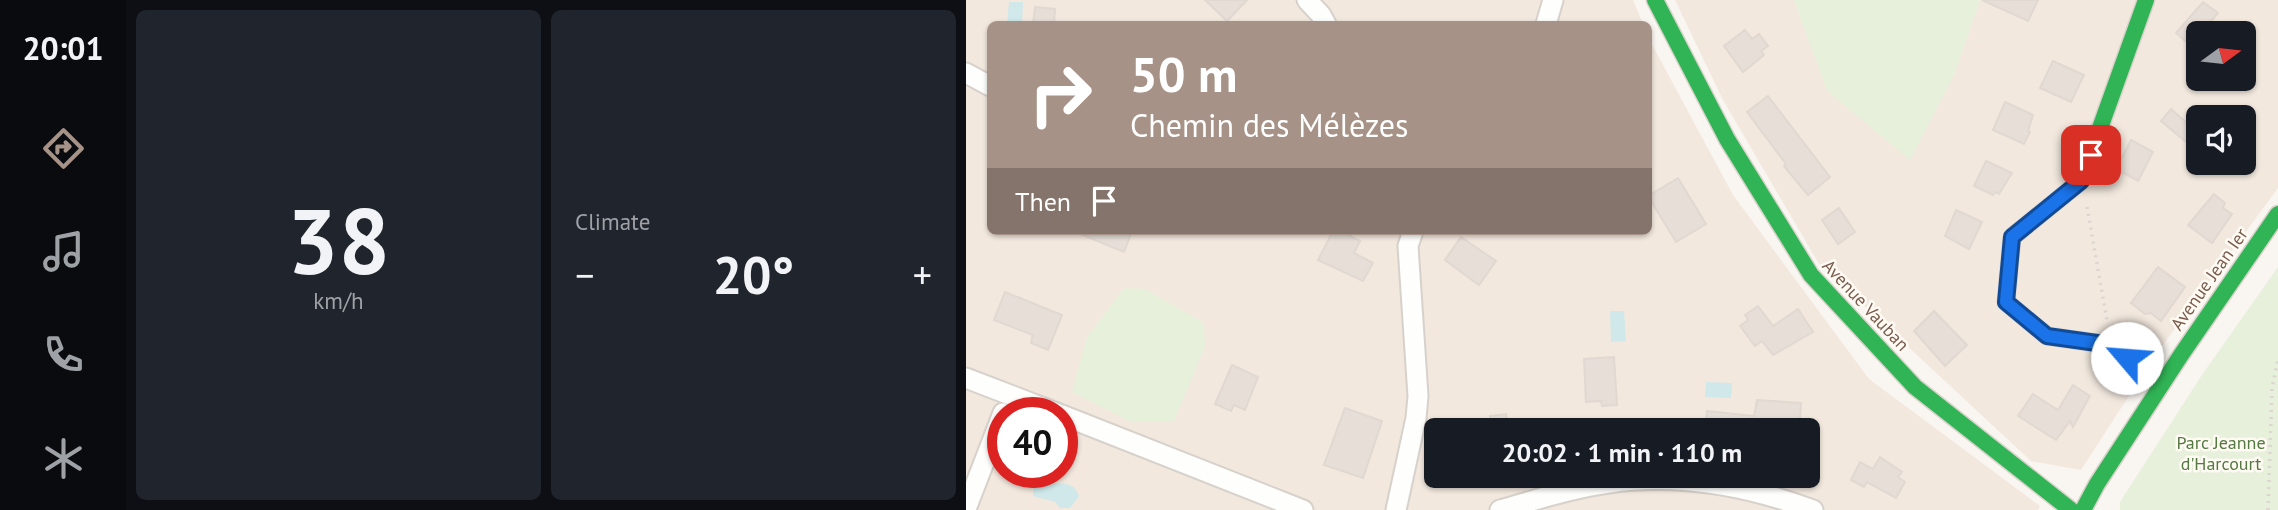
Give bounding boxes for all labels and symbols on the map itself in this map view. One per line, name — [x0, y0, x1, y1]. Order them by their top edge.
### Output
north arrow — [2186, 21, 2256, 91]
pin — [2061, 125, 2121, 185]
street label: Avenue Jean Ier — [2165, 223, 2253, 335]
street label: Avenue Vauban — [1818, 254, 1914, 356]
position arrow — [2090, 321, 2164, 395]
speed limit sign: 40 — [987, 397, 1078, 488]
park label: Parc Jeanne d'Harcourt — [2176, 431, 2266, 475]

